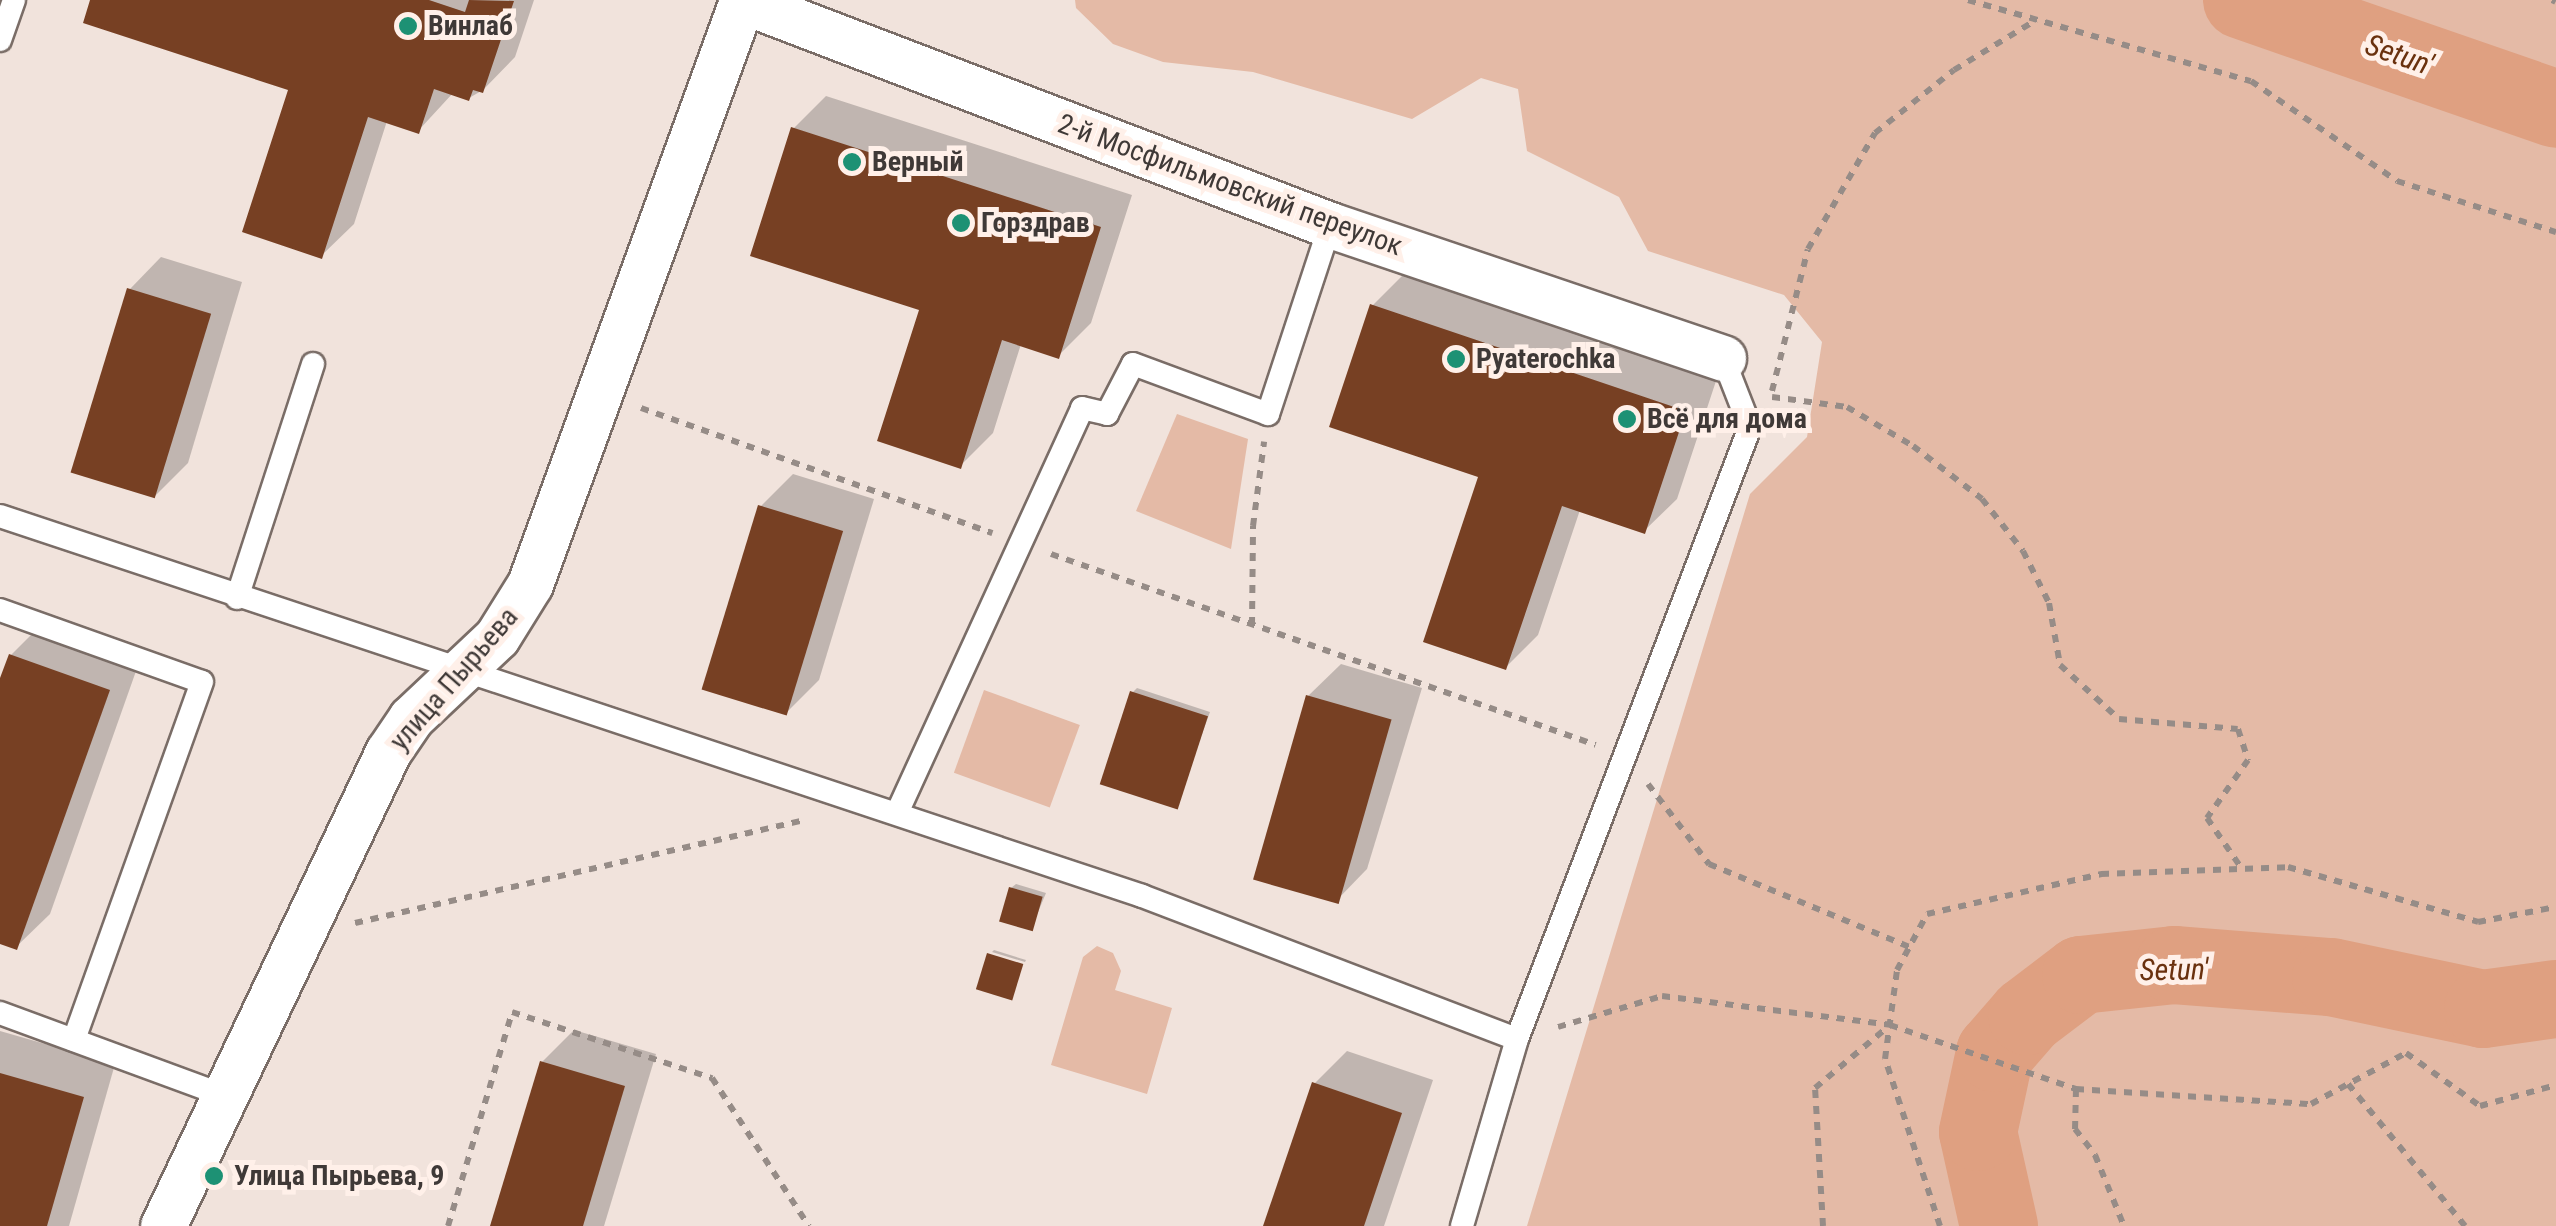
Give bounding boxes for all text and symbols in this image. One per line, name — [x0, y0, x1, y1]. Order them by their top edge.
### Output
place label: Винлаб — [428, 9, 513, 43]
marker: Винлаб — [397, 15, 419, 37]
water label: Setun' — [2360, 27, 2438, 83]
street label: 2-й Мосфильмовский переулок — [1053, 107, 1407, 263]
place label: Верный — [872, 145, 963, 179]
marker: Верный — [841, 151, 863, 173]
place label: Горздрав — [981, 206, 1090, 240]
marker: Горздрав — [950, 212, 972, 234]
place label: Pyaterochka — [1476, 342, 1616, 376]
marker: Pyaterochka — [1445, 348, 1467, 370]
place label: Всё для дома — [1647, 402, 1807, 436]
marker: Всё для дома — [1616, 408, 1638, 430]
street label: улица Пырьева — [383, 601, 525, 757]
water label: Setun' — [2139, 951, 2209, 989]
place label: Улица Пырьева, 9 — [234, 1159, 444, 1193]
marker: Улица Пырьева, 9 — [203, 1165, 225, 1187]

